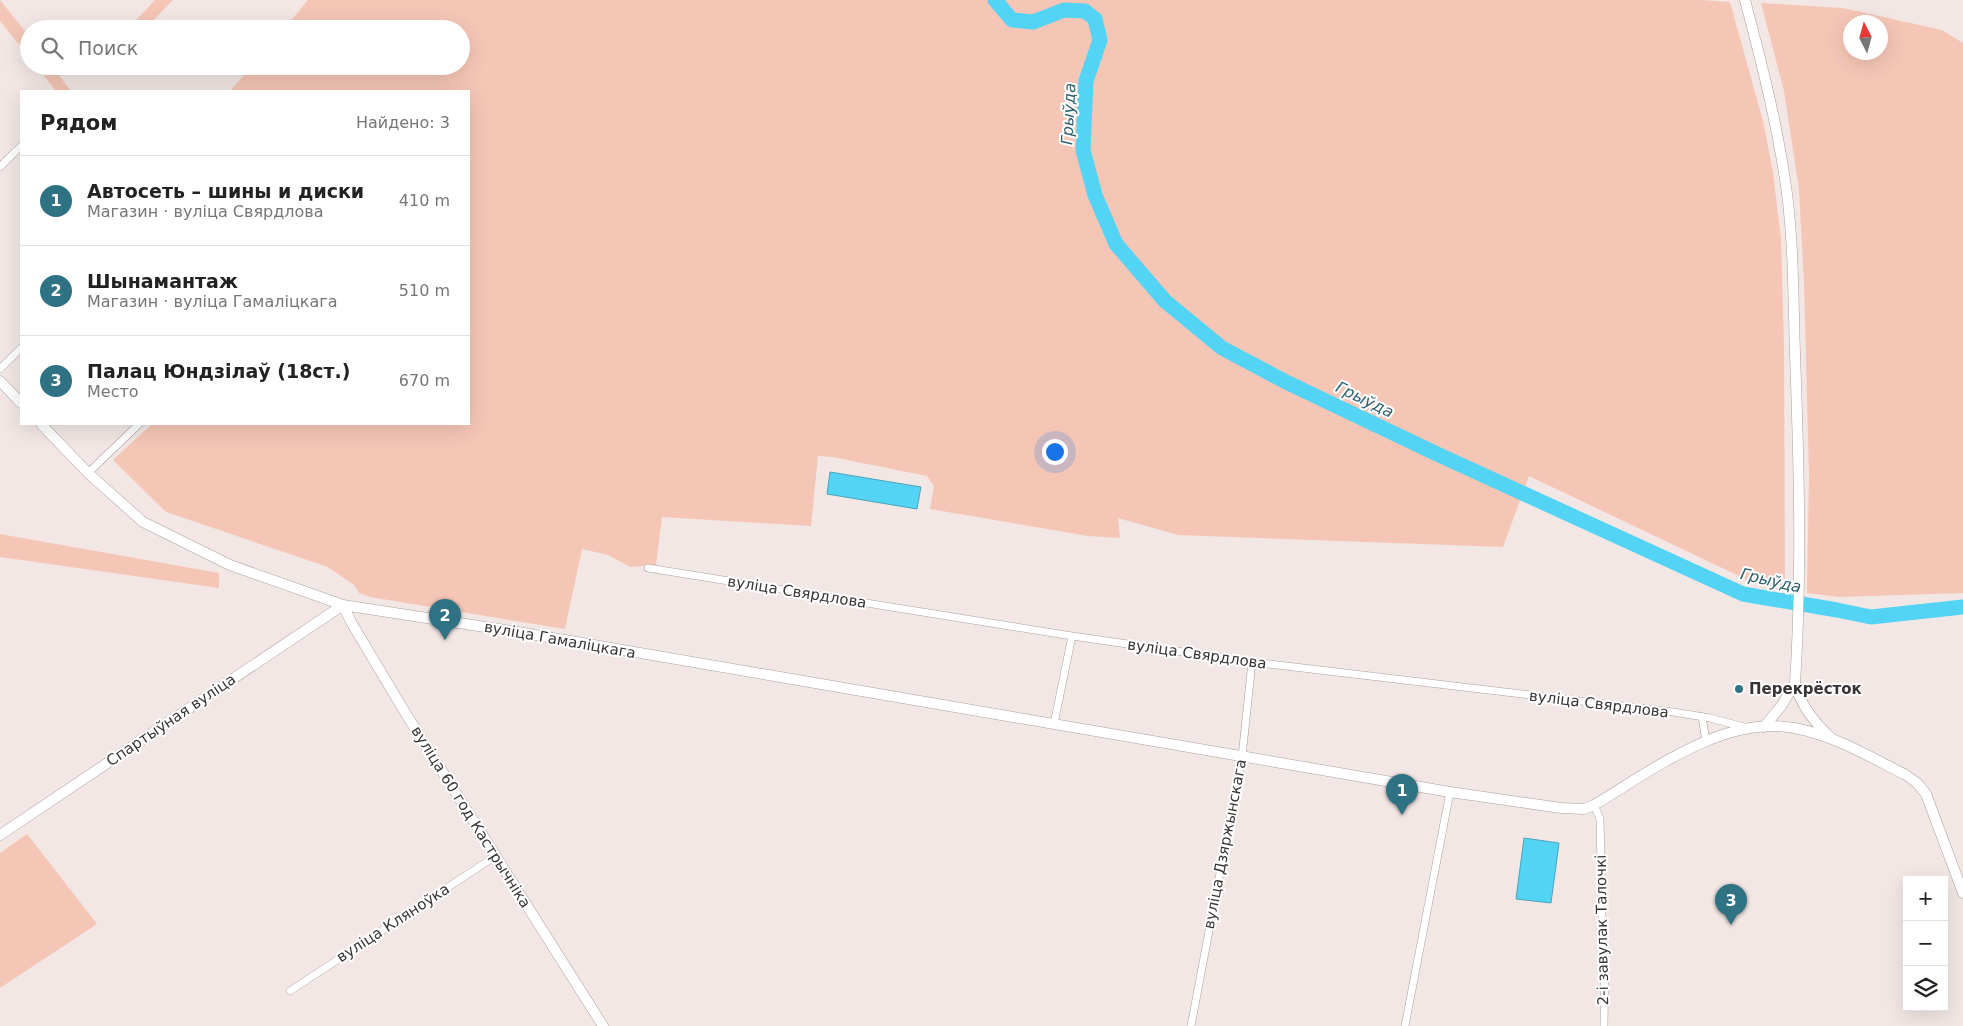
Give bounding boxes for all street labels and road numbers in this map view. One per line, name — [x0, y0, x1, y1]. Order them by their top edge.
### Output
street label: вуліца Свярдлова — [726, 572, 868, 612]
street label: вуліца Гамаліцкага — [483, 618, 637, 662]
street label: вуліца Свярдлова — [1126, 635, 1268, 673]
street label: Спартыўная вуліца — [103, 670, 239, 770]
street label: вуліца Свярдлова — [1528, 686, 1670, 722]
street label: вуліца 60 год Кастрычніка — [407, 723, 535, 911]
street label: вуліца Дзяржынскага — [1200, 758, 1250, 930]
street label: 2-і завулак Талочкі — [1592, 855, 1612, 1005]
street label: вуліца Кляноўка — [333, 880, 453, 966]

